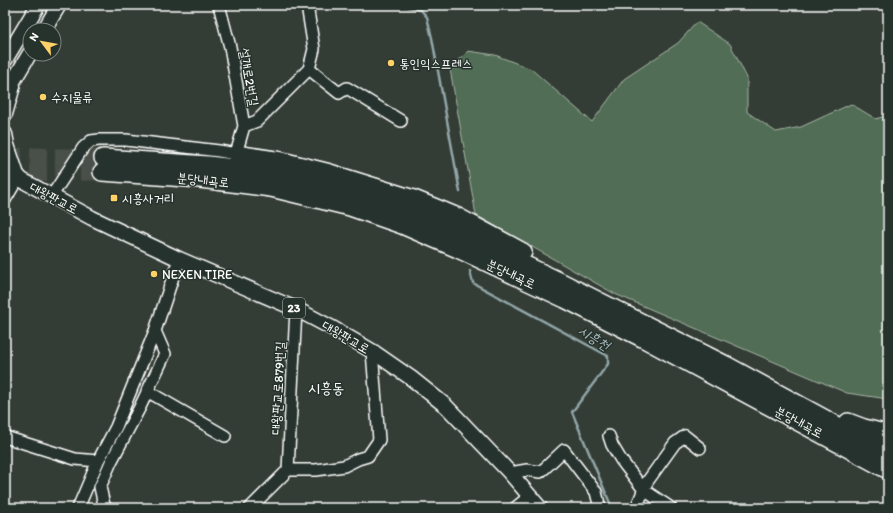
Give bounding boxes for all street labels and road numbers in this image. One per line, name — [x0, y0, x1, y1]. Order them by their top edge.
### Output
street label: 설개로2번길 — [236, 47, 262, 107]
street label: 분당내곡로 — [176, 170, 230, 190]
street label: 대왕판교로 — [27, 179, 81, 217]
street label: 분당내곡로 — [484, 256, 538, 292]
road number: 23 — [283, 298, 305, 318]
street label: 대왕판교로 — [320, 317, 372, 357]
street label: 대왕판교로879번길 — [268, 341, 288, 435]
street label: 분당내곡로 — [772, 403, 826, 441]

